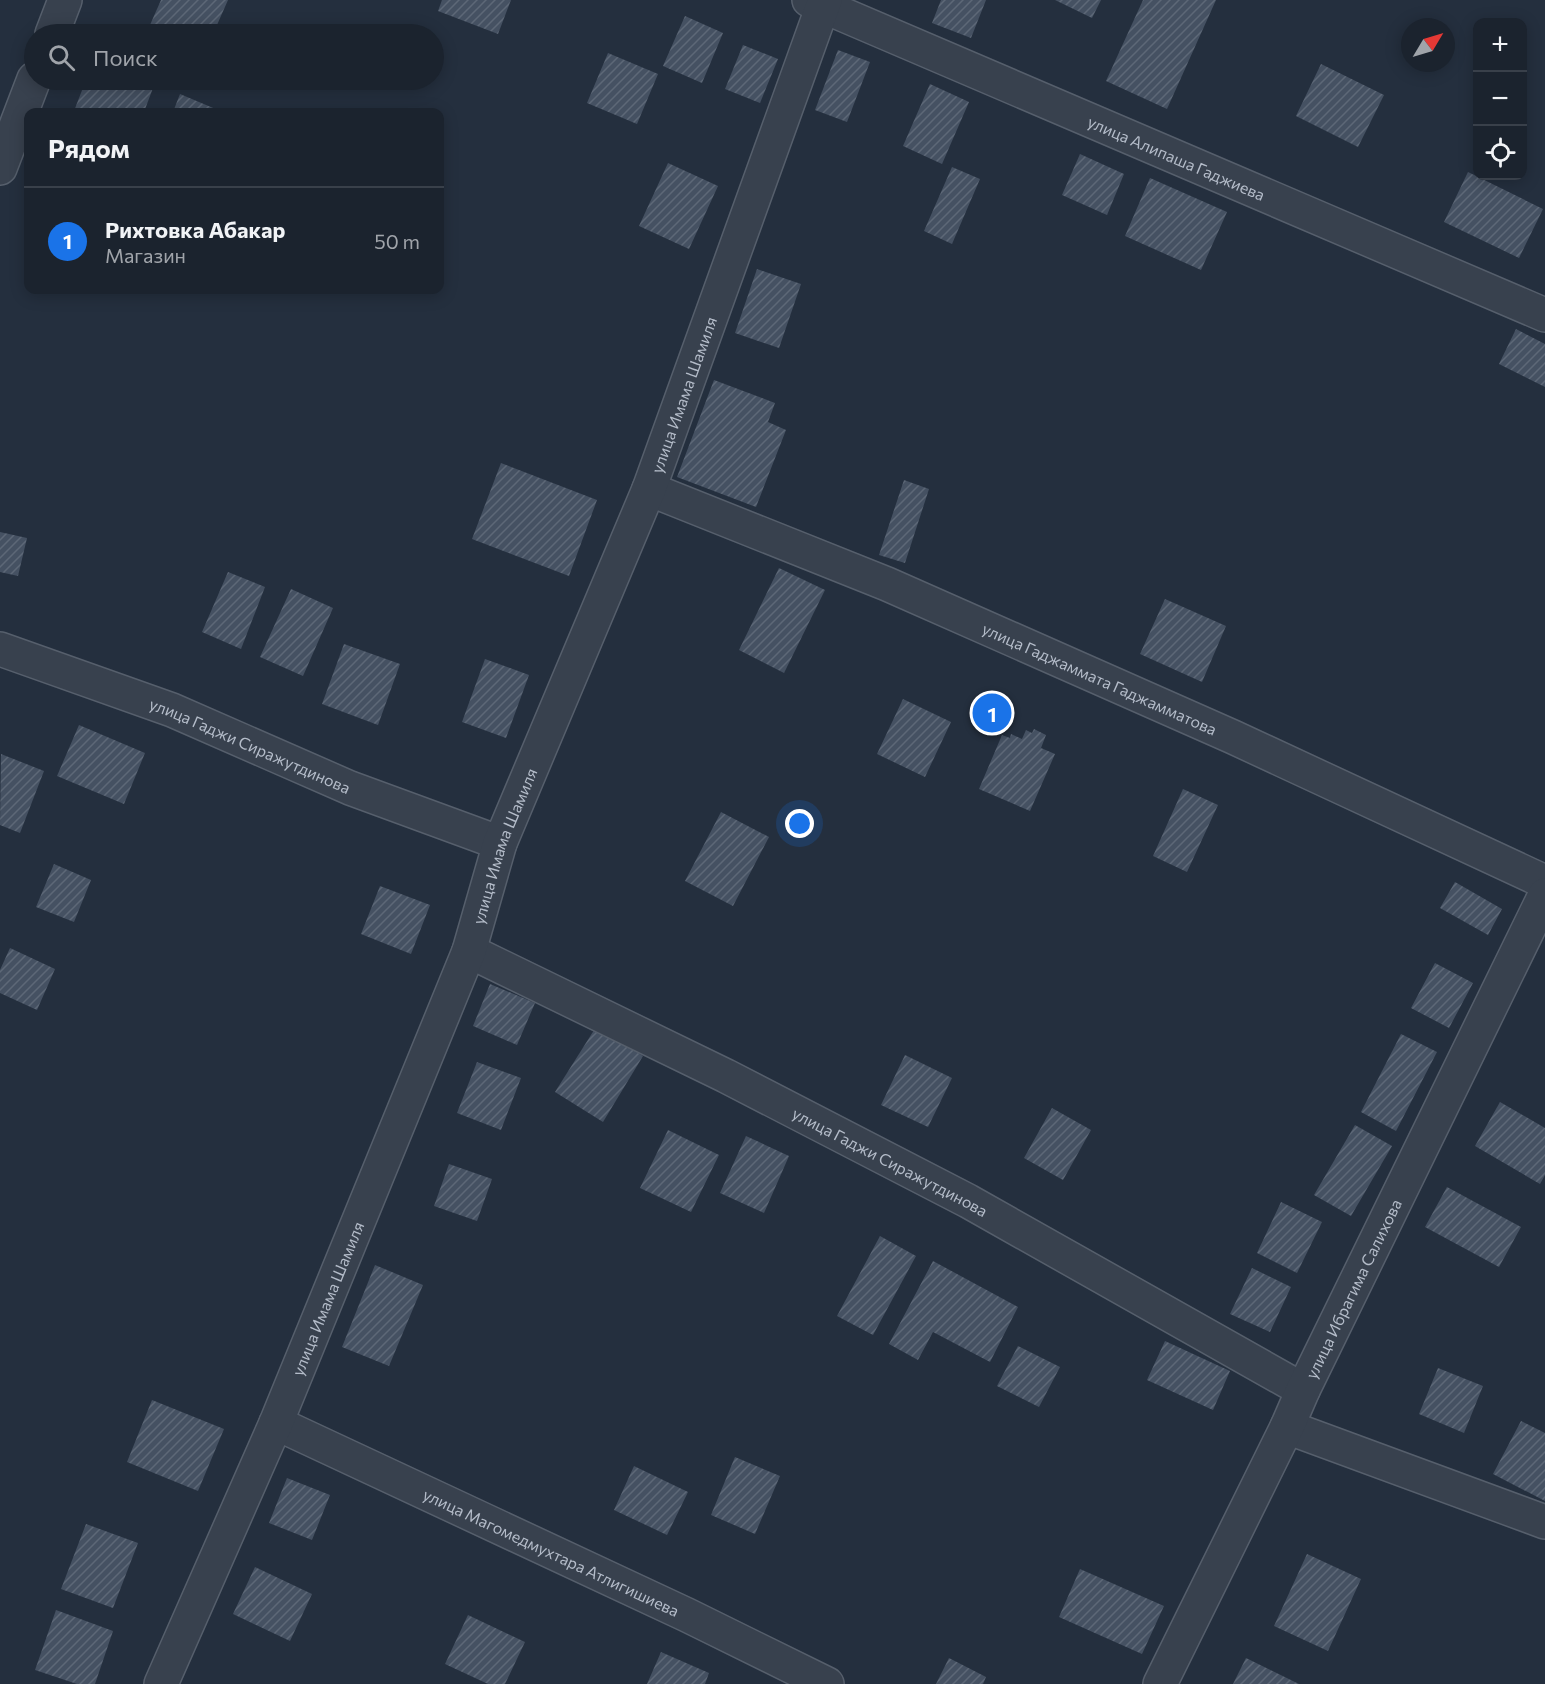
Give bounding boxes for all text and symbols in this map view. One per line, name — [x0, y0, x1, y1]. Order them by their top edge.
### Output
north arrow — [1401, 18, 1455, 72]
map controls — [1473, 18, 1527, 180]
button: + — [1473, 18, 1527, 72]
search box — [24, 24, 444, 90]
icon: search — [45, 41, 78, 74]
text: Поиск — [93, 44, 158, 71]
button: − — [1473, 72, 1527, 126]
street label: улица Алипаша Гаджиева — [1085, 111, 1268, 204]
button: locate — [1473, 126, 1527, 180]
text: Рядом — [48, 132, 130, 163]
text: Рихтовка Абакар — [105, 216, 285, 243]
text: 1 — [63, 229, 72, 253]
text: 50 m — [374, 229, 420, 253]
text: Магазин — [105, 243, 186, 267]
street label: улица Имама Шамиля — [646, 314, 720, 475]
street label: улица Гаджаммата Гаджамматова — [980, 618, 1220, 738]
pin: 1 — [972, 690, 1012, 736]
street label: улица Гаджи Сиражутдинова — [147, 693, 354, 797]
street label: улица Имама Шамиля — [468, 765, 540, 926]
your location — [785, 809, 814, 838]
street label: улица Гаджи Сиражутдинова — [790, 1103, 991, 1220]
street label: улица Ибрагима Салихова — [1301, 1196, 1405, 1381]
street label: улица Имама Шамиля — [287, 1218, 367, 1378]
street label: улица Магомедмухтара Атлигишиева — [420, 1484, 683, 1620]

